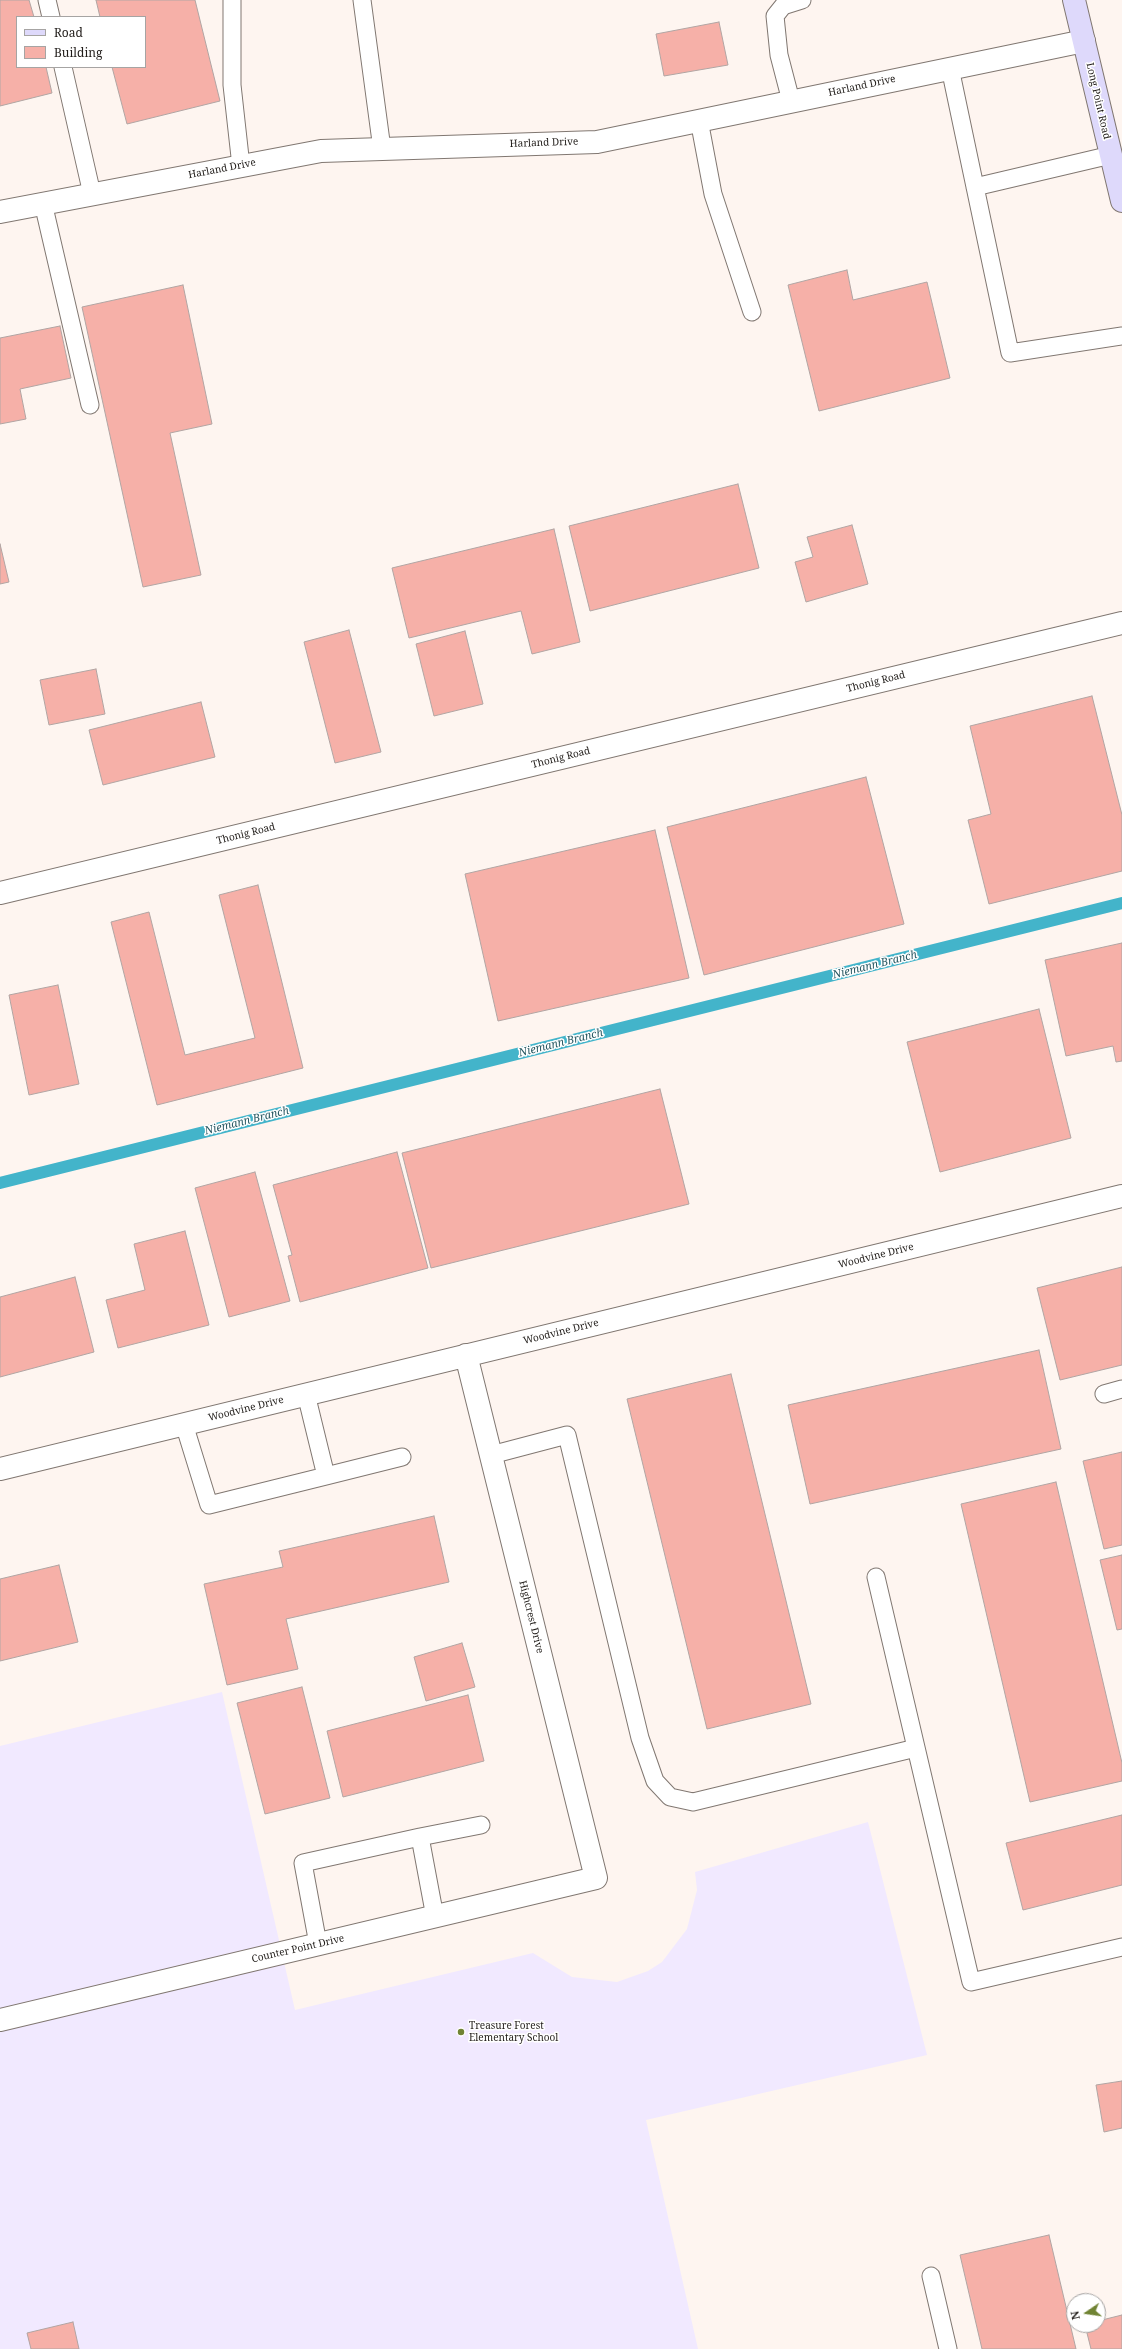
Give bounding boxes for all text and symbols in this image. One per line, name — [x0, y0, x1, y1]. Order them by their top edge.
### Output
legend — [16, 16, 146, 68]
text: Road — [54, 24, 83, 41]
text: Building — [54, 44, 102, 61]
street label: Long Point Road — [1083, 62, 1113, 140]
street label: Harland Drive — [827, 73, 897, 99]
street label: Harland Drive — [510, 136, 578, 150]
street label: Harland Drive — [187, 157, 257, 181]
street label: Thonig Road — [845, 669, 907, 695]
street label: Thonig Road — [530, 745, 592, 771]
street label: Thonig Road — [215, 821, 277, 847]
water label: Niemann Branch — [831, 948, 919, 982]
water label: Niemann Branch — [517, 1026, 605, 1060]
water label: Niemann Branch — [203, 1104, 291, 1138]
street label: Woodvine Drive — [837, 1241, 915, 1271]
street label: Woodvine Drive — [522, 1317, 600, 1347]
street label: Woodvine Drive — [207, 1394, 285, 1424]
street label: Highcrest Drive — [516, 1579, 546, 1655]
street label: Counter Point Drive — [250, 1932, 346, 1966]
place label: Treasure Forest Elementary School — [469, 2020, 558, 2044]
marker: Treasure Forest Elementary School — [456, 2027, 466, 2037]
north arrow — [1066, 2293, 1106, 2333]
text: N — [1067, 2310, 1083, 2322]

